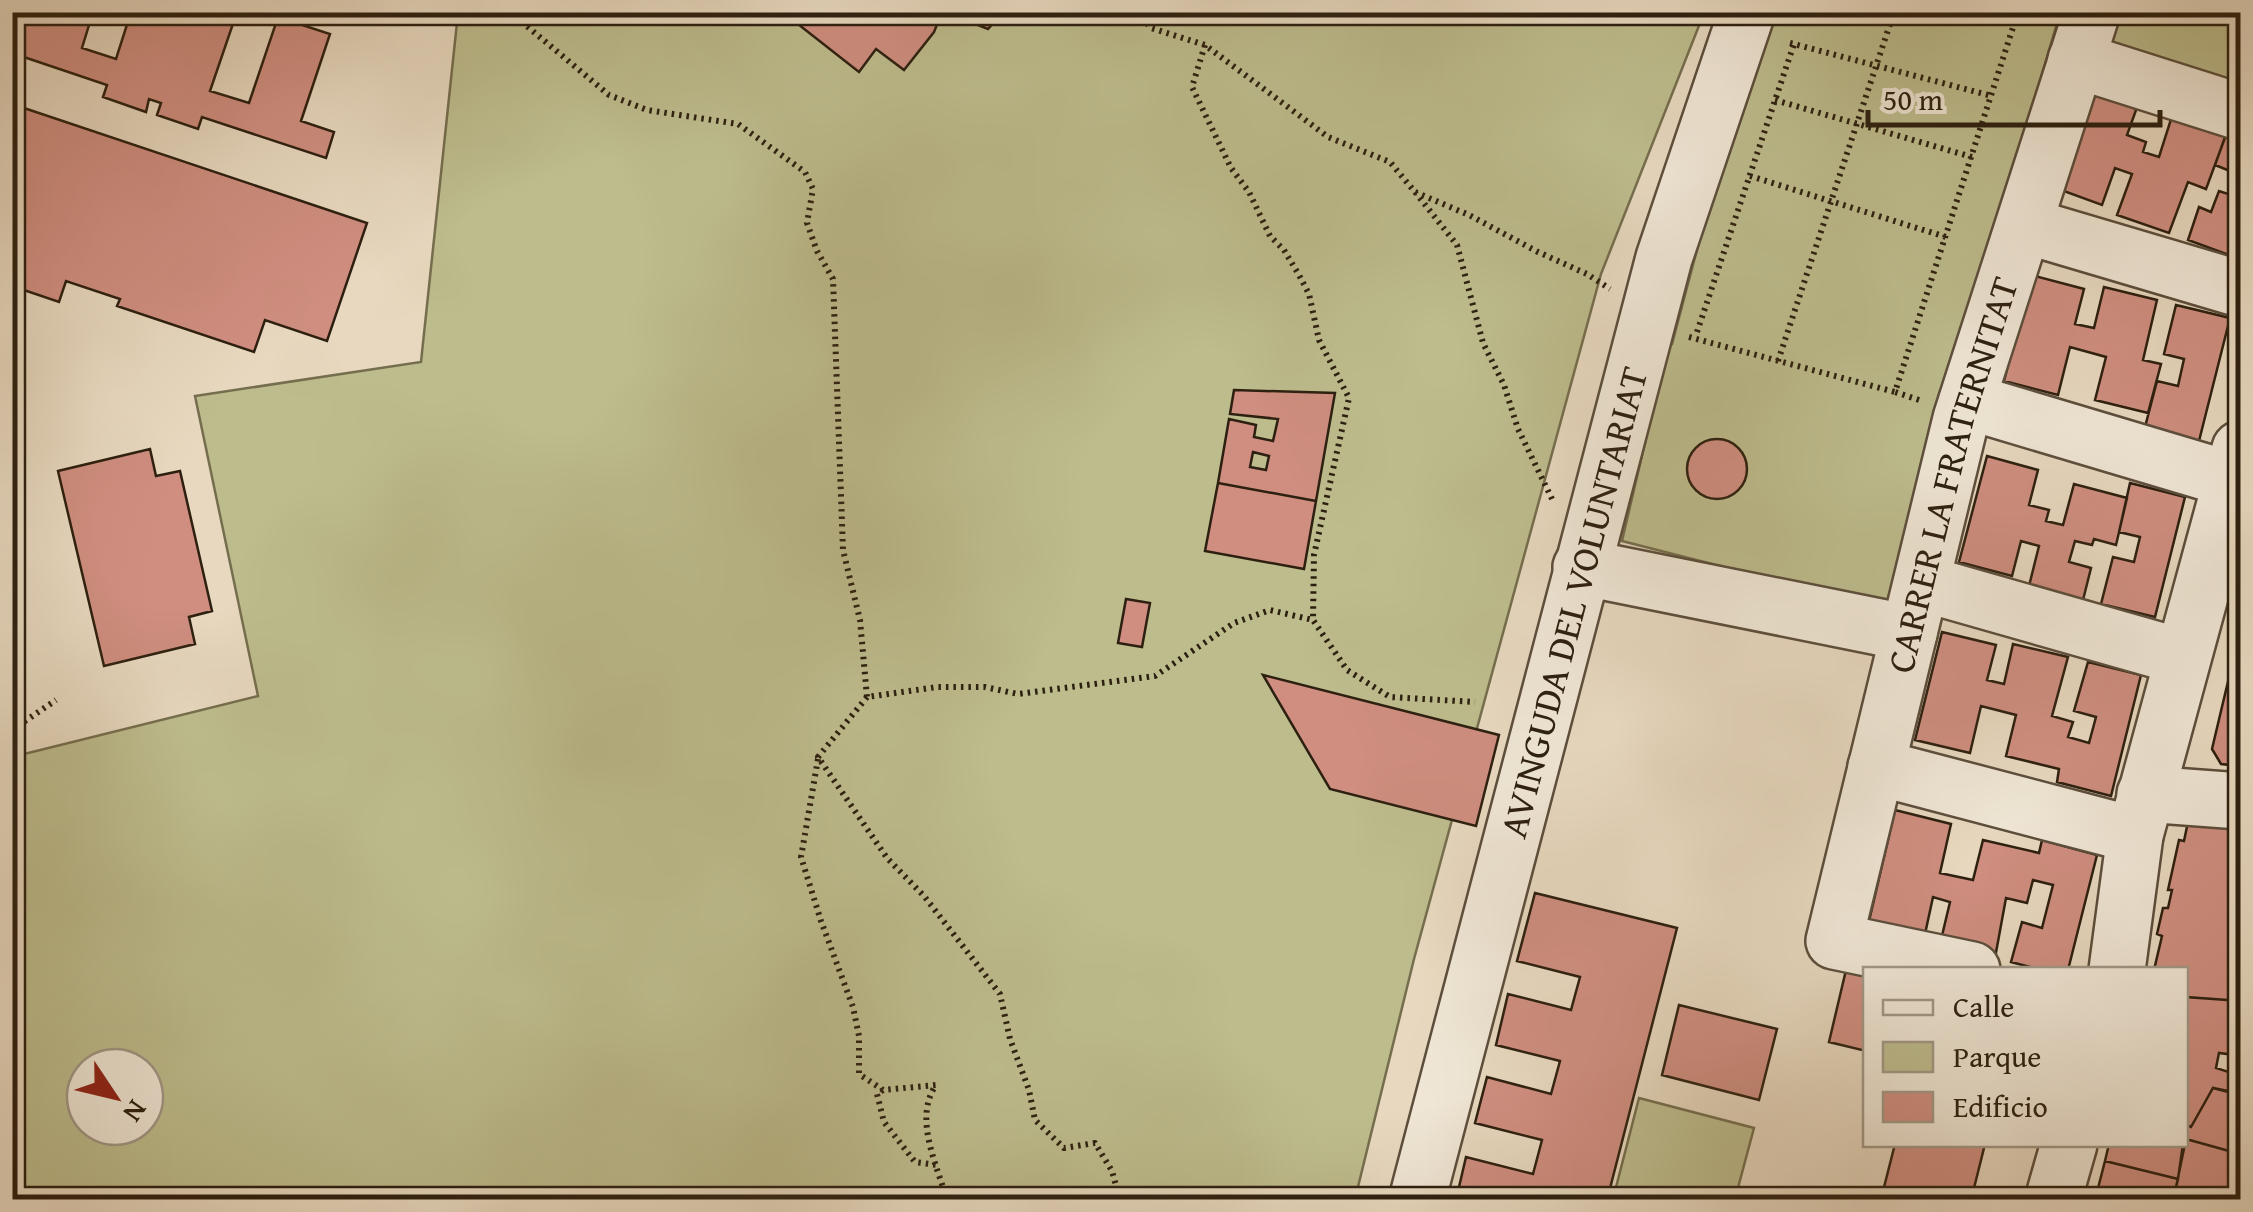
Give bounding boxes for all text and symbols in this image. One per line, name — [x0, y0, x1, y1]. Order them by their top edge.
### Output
scale bar — [1868, 65, 2160, 127]
text: 50 m — [1883, 77, 1943, 121]
street label: CARRER LA FRATERNITAT — [1871, 269, 2032, 678]
street label: AVINGUDA DEL VOLUNTARIAT — [1484, 360, 1661, 844]
legend — [1863, 967, 2188, 1147]
text: Calle — [1953, 984, 2014, 1028]
text: Parque — [1953, 1034, 2041, 1078]
north arrow — [65, 1047, 165, 1147]
text: Edificio — [1953, 1084, 2048, 1128]
text: N — [114, 1092, 158, 1131]

